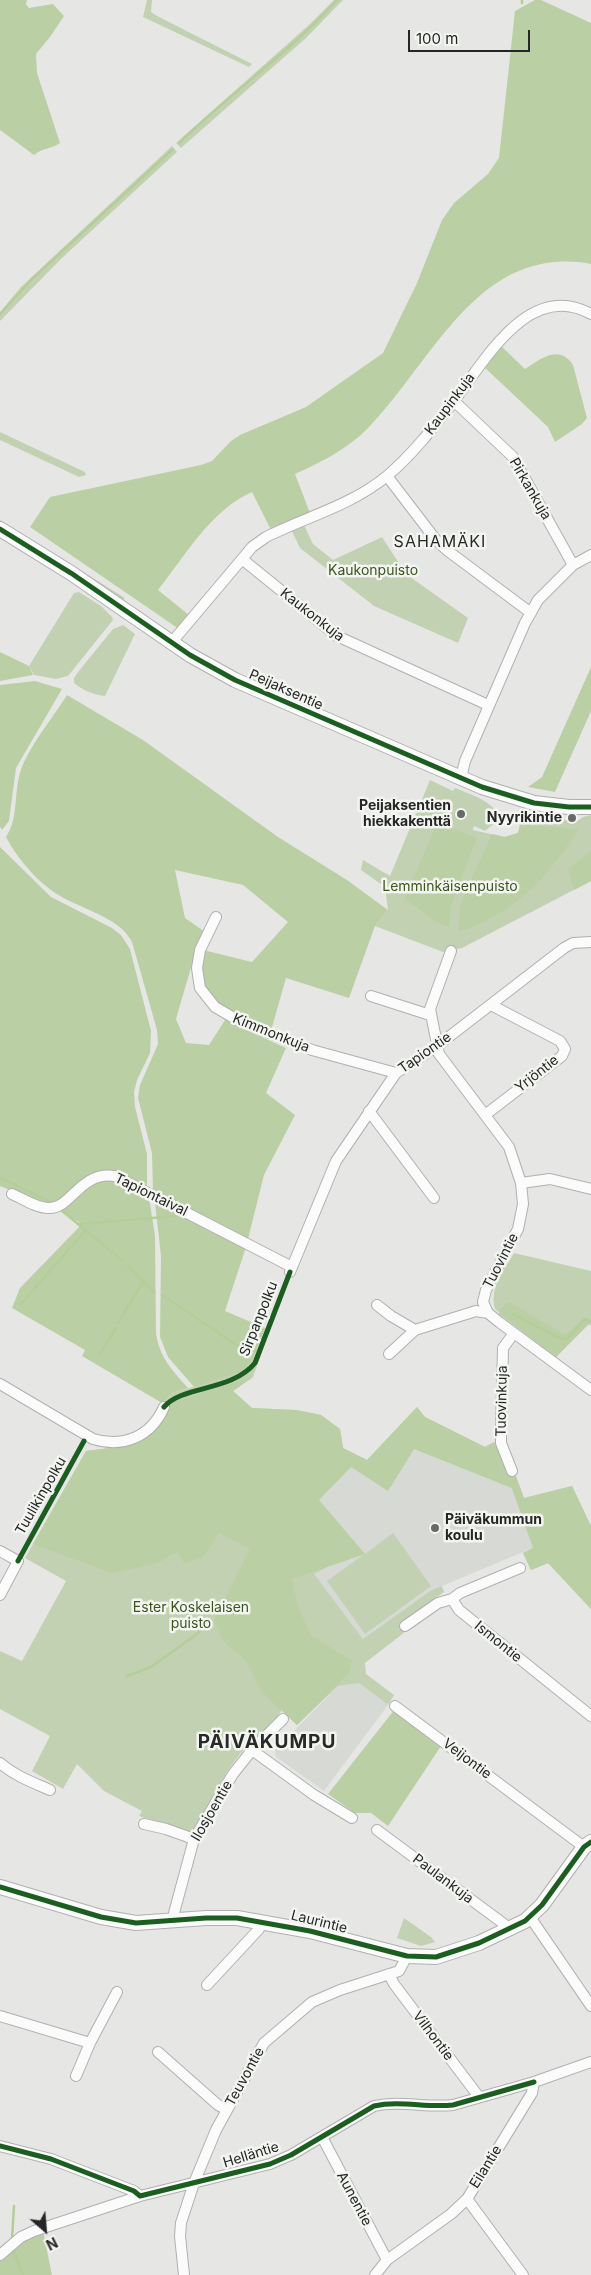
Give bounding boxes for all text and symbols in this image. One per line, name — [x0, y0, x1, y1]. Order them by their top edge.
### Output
scale bar — [411, 20, 534, 52]
text: 100 m — [416, 29, 458, 48]
street label: Kaupinkuja — [421, 370, 479, 438]
street label: Pirkankuja — [506, 455, 554, 523]
district label: SAHAMÄKI — [393, 532, 487, 552]
park label: Kaukonpuisto — [328, 563, 418, 579]
street label: Kaukonkuja — [277, 585, 347, 645]
street label: Peijaksentie — [246, 666, 326, 714]
place label: Peijaksentien hiekkakenttä — [359, 798, 451, 830]
marker: Peijaksentien hiekkakenttä — [455, 808, 467, 820]
place label: Nyyrikintie — [487, 810, 562, 826]
marker: Nyyrikintie — [566, 812, 578, 824]
park label: Lemminkäisenpuisto — [382, 879, 518, 895]
street label: Kimmonkuja — [230, 1010, 312, 1056]
street label: Tapiontie — [395, 1029, 455, 1077]
street label: Yrjöntie — [512, 1052, 562, 1096]
street label: Tapiontaival — [112, 1170, 190, 1220]
street label: Tuovintie — [480, 1230, 522, 1292]
street label: Sirpanpolku — [236, 1279, 282, 1359]
street label: Tuovinkuja — [493, 1365, 511, 1437]
street label: Tuulikinpolku — [12, 1454, 70, 1538]
place label: Päiväkummun koulu — [445, 1512, 542, 1544]
marker: Päiväkummun koulu — [429, 1522, 441, 1534]
park label: Ester Koskelaisen puisto — [133, 1600, 249, 1632]
street label: Ismontie — [471, 1618, 525, 1666]
district label: PÄIVÄKUMPU — [196, 1731, 338, 1753]
street label: Veijontie — [439, 1735, 495, 1783]
street label: Ilosjoentie — [188, 1778, 236, 1844]
street label: Paulankuja — [409, 1851, 477, 1907]
street label: Laurintie — [289, 1907, 349, 1937]
street label: Vilhontie — [409, 2008, 457, 2064]
street label: Teuvontie — [222, 2045, 268, 2109]
street label: Helläntie — [221, 2139, 281, 2171]
street label: Eilantie — [466, 2142, 506, 2192]
street label: Aunentie — [333, 2169, 375, 2229]
north arrow — [20, 2205, 70, 2255]
text: N — [43, 2234, 61, 2254]

